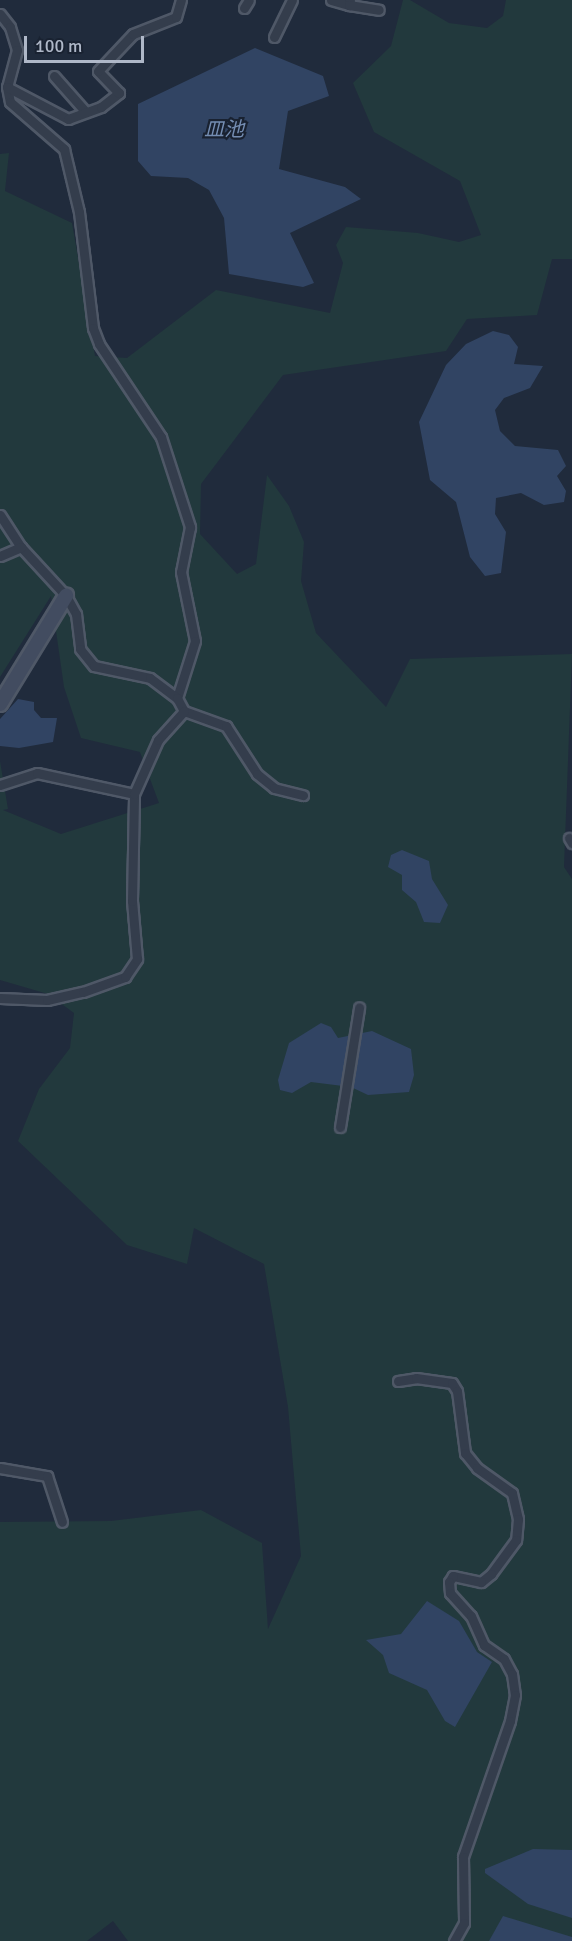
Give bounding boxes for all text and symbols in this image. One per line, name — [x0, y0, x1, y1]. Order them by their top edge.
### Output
scale bar — [27, 24, 147, 62]
text: 100 m — [35, 35, 82, 57]
water label: 皿池 — [204, 117, 244, 141]

